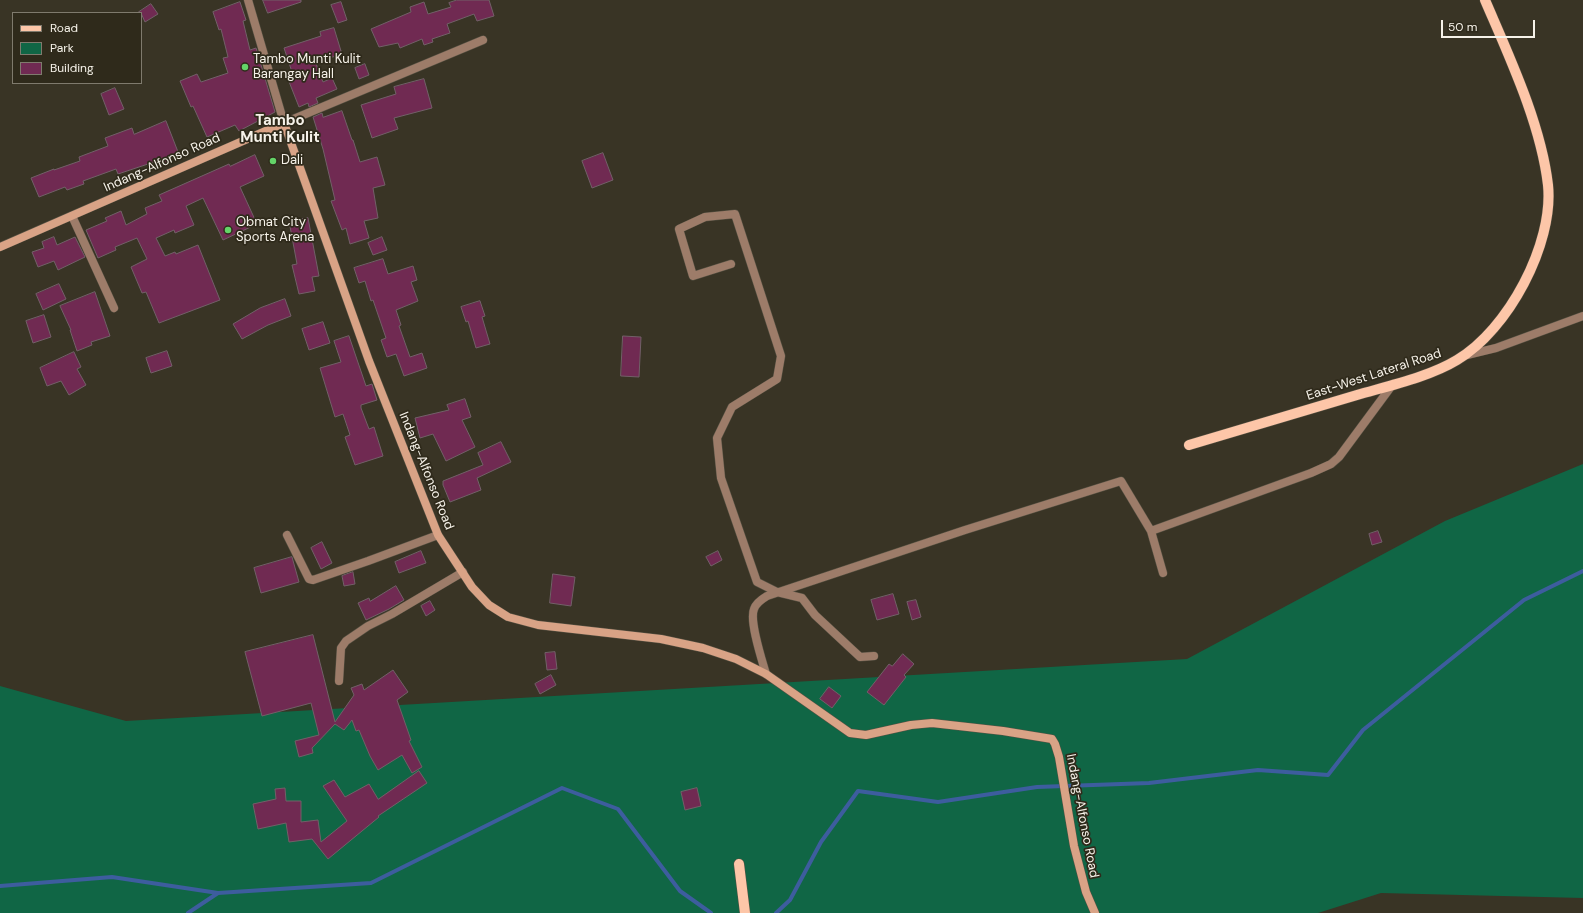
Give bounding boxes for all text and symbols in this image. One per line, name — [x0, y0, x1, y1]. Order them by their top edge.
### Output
legend — [12, 12, 142, 84]
scale bar — [1443, 12, 1537, 38]
text: 50 m — [1448, 19, 1477, 35]
text: Road — [50, 20, 78, 36]
text: Park — [50, 40, 74, 56]
place label: Tambo Munti Kulit Barangay Hall — [253, 52, 361, 83]
text: Building — [50, 60, 94, 76]
marker: Tambo Munti Kulit Barangay Hall — [240, 62, 250, 72]
district label: Tambo Munti Kulit — [240, 112, 320, 147]
street label: Indang-Alfonso Road — [101, 130, 223, 196]
place label: Dali — [281, 153, 303, 169]
marker: Dali — [268, 156, 278, 166]
place label: Obmat City Sports Arena — [236, 215, 314, 246]
marker: Obmat City Sports Arena — [223, 225, 233, 235]
street label: East-West Lateral Road — [1305, 346, 1443, 404]
street label: Indang-Alfonso Road — [395, 410, 457, 532]
street label: Indang-Alfonso Road — [1062, 753, 1102, 879]

